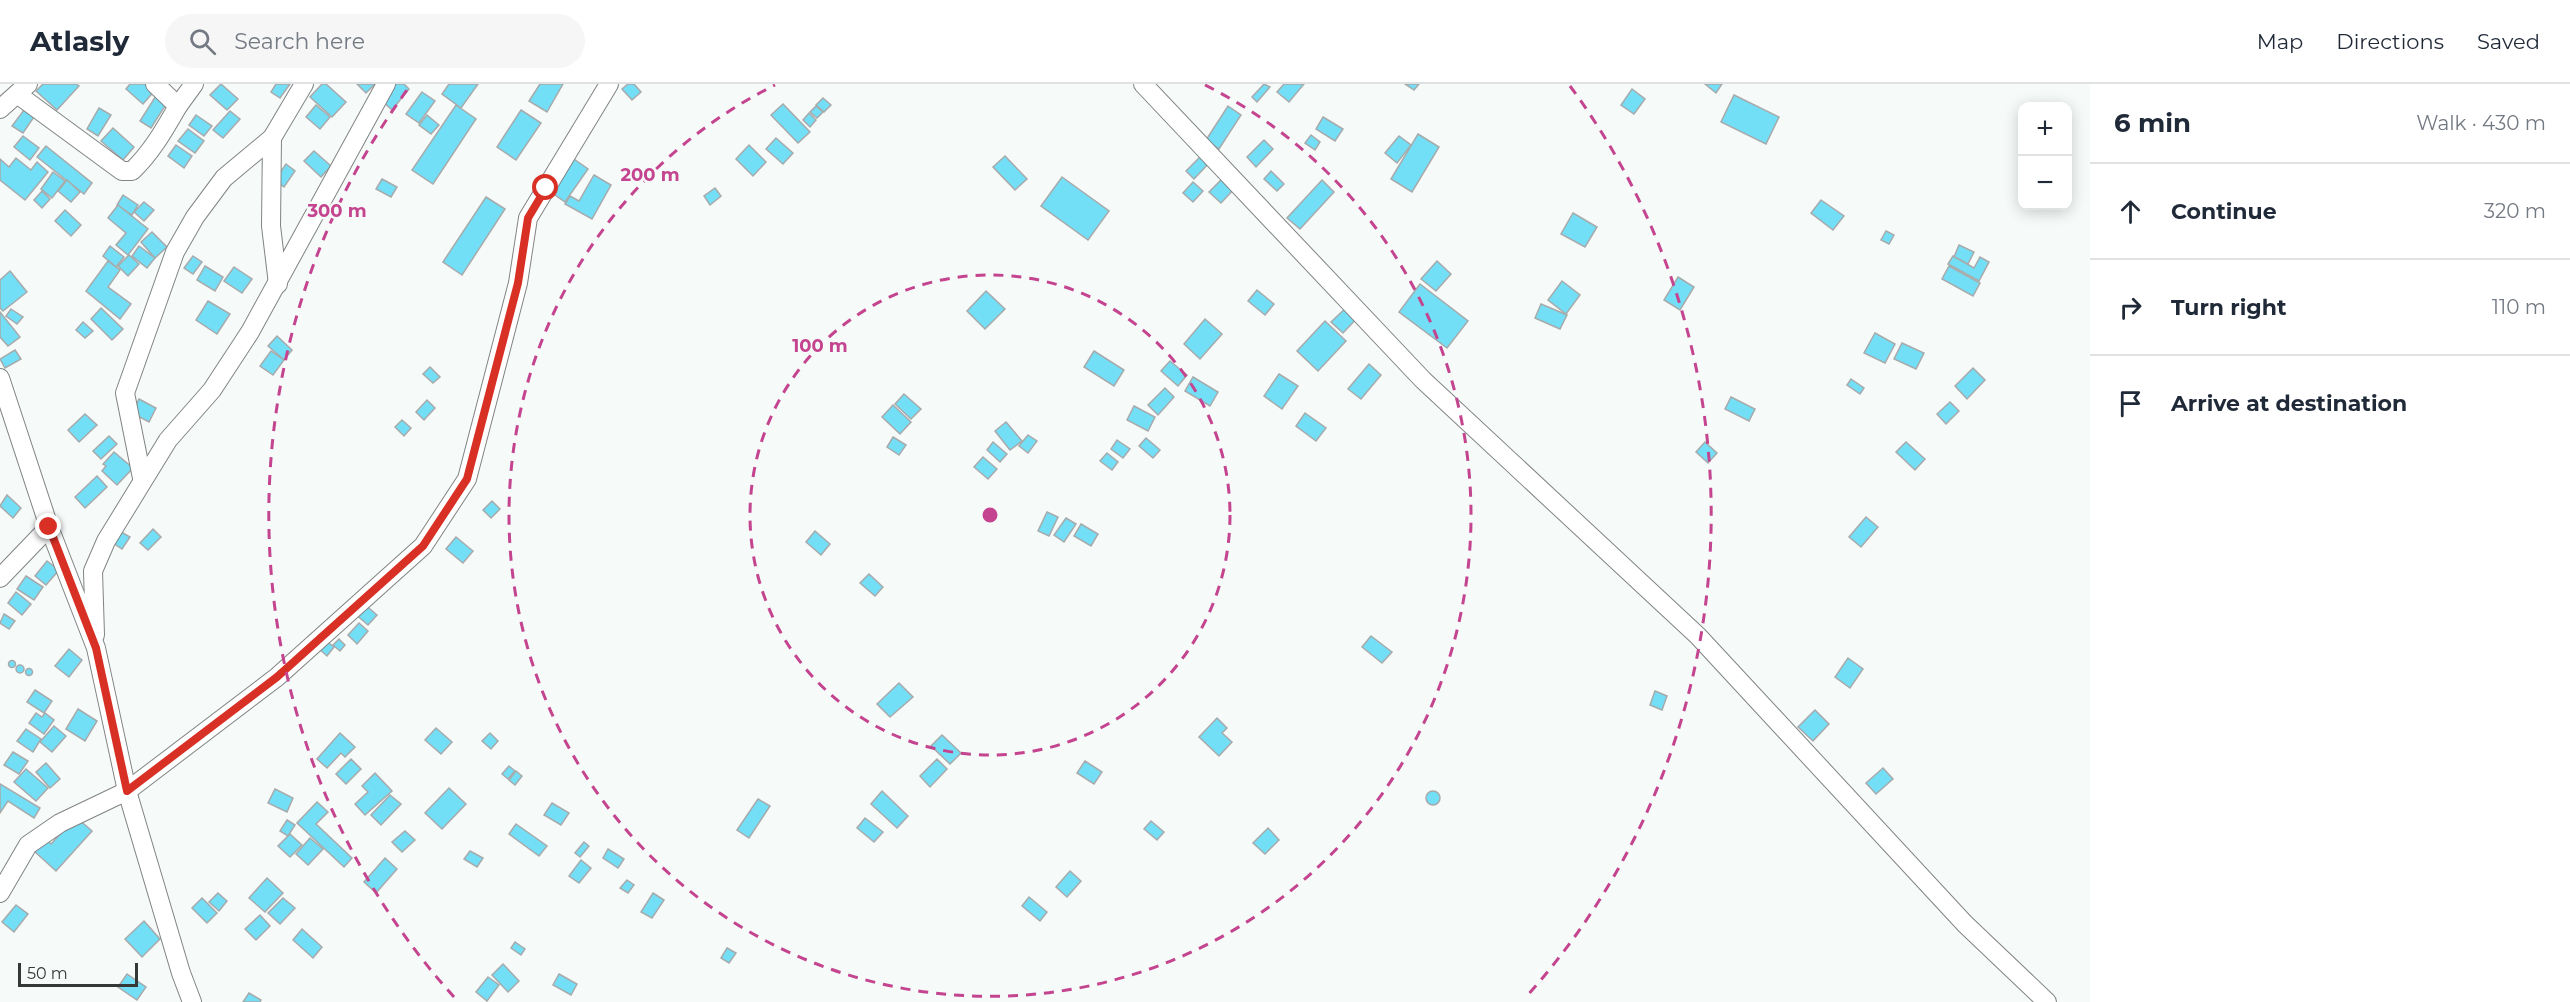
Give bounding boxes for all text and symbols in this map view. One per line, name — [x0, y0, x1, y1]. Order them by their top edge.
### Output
search box — [165, 14, 585, 68]
text: Atlasly — [30, 24, 129, 58]
icon: search — [186, 25, 219, 58]
text: Search here — [234, 28, 365, 55]
text: Map — [2257, 29, 2303, 54]
text: Directions — [2336, 29, 2444, 54]
text: Saved — [2477, 29, 2540, 54]
map controls — [2018, 102, 2072, 210]
button: + — [2018, 102, 2072, 156]
text: 6 min — [2114, 107, 2191, 139]
text: Walk · 430 m — [2416, 111, 2546, 135]
button: − — [2018, 156, 2072, 210]
text: 200 m — [620, 164, 680, 186]
route start — [532, 174, 558, 200]
icon: ahead — [2114, 195, 2147, 228]
text: Continue — [2171, 198, 2277, 225]
text: 320 m — [2484, 199, 2546, 223]
text: 300 m — [306, 200, 367, 222]
icon: right — [2114, 291, 2147, 324]
text: Turn right — [2171, 294, 2286, 321]
text: 110 m — [2492, 295, 2546, 319]
text: 100 m — [792, 335, 848, 357]
icon: arrive — [2114, 387, 2147, 420]
text: Arrive at destination — [2171, 390, 2407, 417]
centre of rings — [980, 505, 1000, 525]
route end — [35, 513, 61, 539]
scale bar — [18, 960, 138, 988]
text: 50 m — [27, 964, 68, 983]

